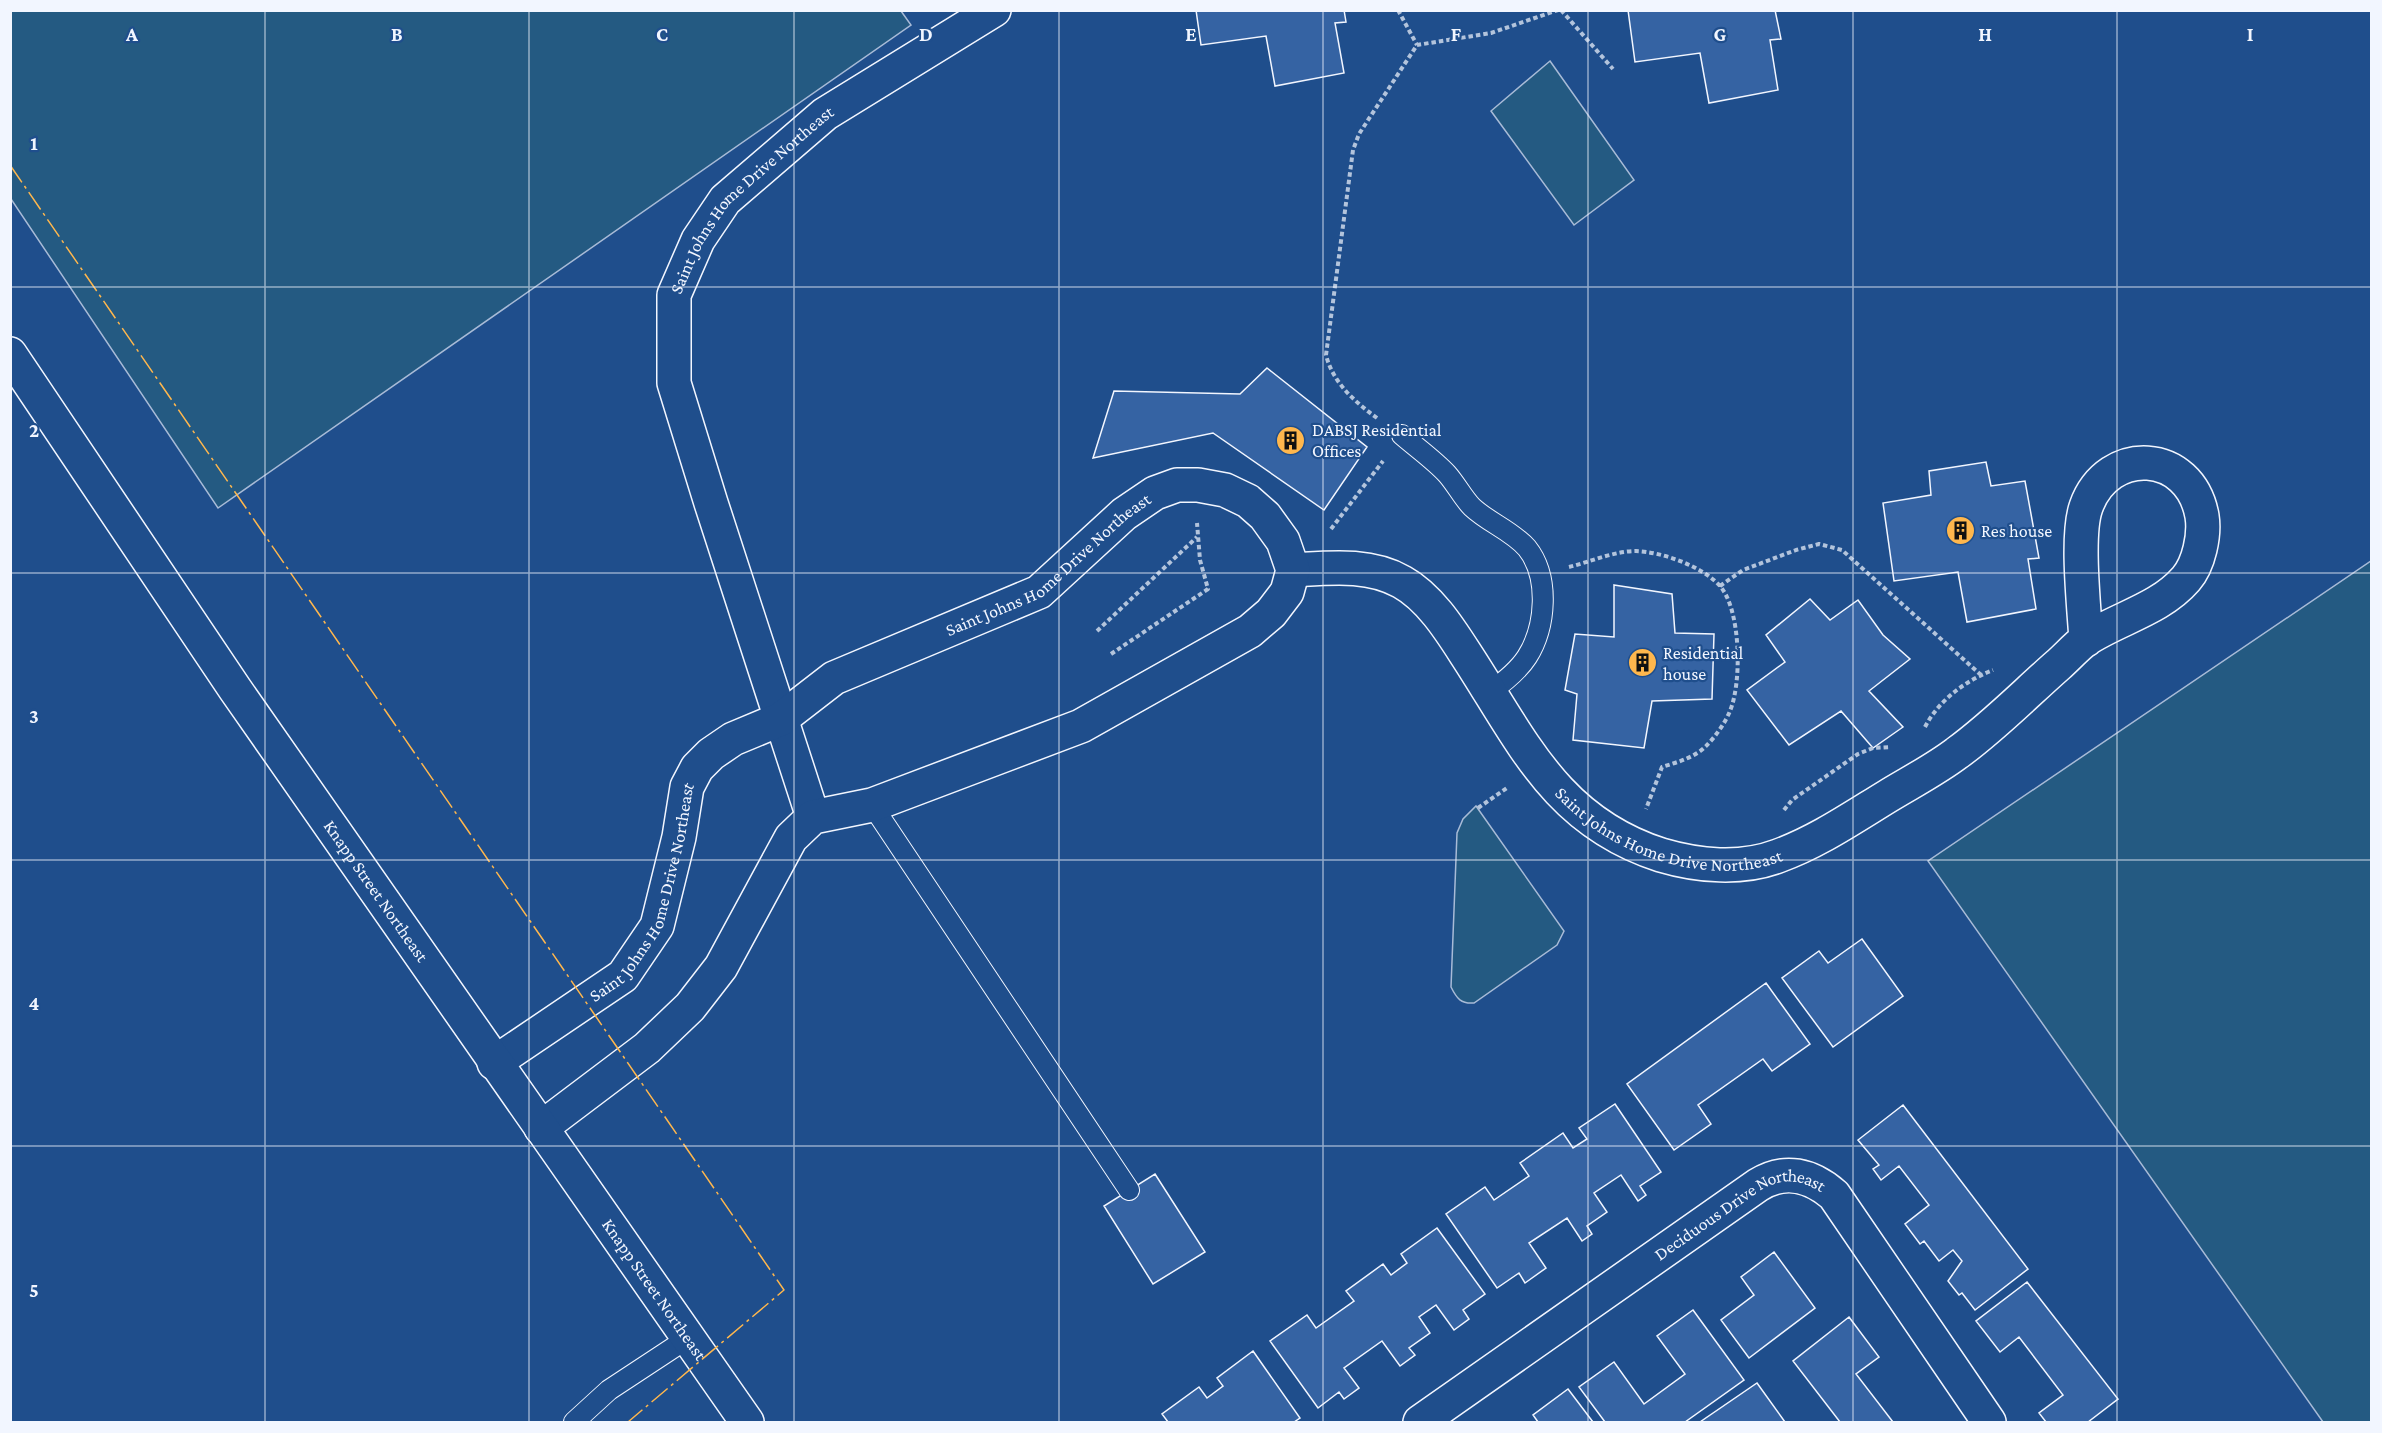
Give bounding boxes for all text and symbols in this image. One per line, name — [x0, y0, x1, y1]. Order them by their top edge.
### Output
text: A — [125, 23, 139, 45]
text: B — [391, 23, 403, 45]
text: C — [656, 23, 668, 45]
text: D — [919, 23, 933, 45]
text: E — [1185, 23, 1197, 45]
text: F — [1451, 23, 1462, 45]
text: G — [1714, 23, 1727, 45]
text: H — [1978, 23, 1992, 45]
text: I — [2247, 23, 2254, 45]
street label: Saint Johns Home Drive Northeast — [666, 101, 838, 297]
text: 1 — [30, 132, 38, 154]
text: 2 — [29, 419, 39, 441]
place label: DABSJ Residential Offices — [1312, 420, 1442, 461]
building icon: DABSJ Residential Offices — [1275, 424, 1307, 456]
street label: Saint Johns Home Drive Northeast — [943, 488, 1155, 640]
building icon: Res house — [1944, 515, 1976, 547]
place label: Res house — [1981, 521, 2052, 541]
place label: Residential house — [1663, 643, 1743, 684]
building icon: Residential house — [1626, 647, 1658, 679]
text: 3 — [29, 705, 39, 727]
street label: Saint Johns Home Drive Northeast — [586, 777, 698, 1006]
street label: Saint Johns Home Drive Northeast — [1551, 783, 1786, 875]
street label: Knapp Street Northeast — [320, 816, 433, 967]
text: 4 — [29, 992, 40, 1014]
street label: Deciduous Drive Northeast — [1651, 1165, 1830, 1264]
street label: Knapp Street Northeast — [598, 1215, 711, 1365]
text: 5 — [29, 1279, 39, 1301]

